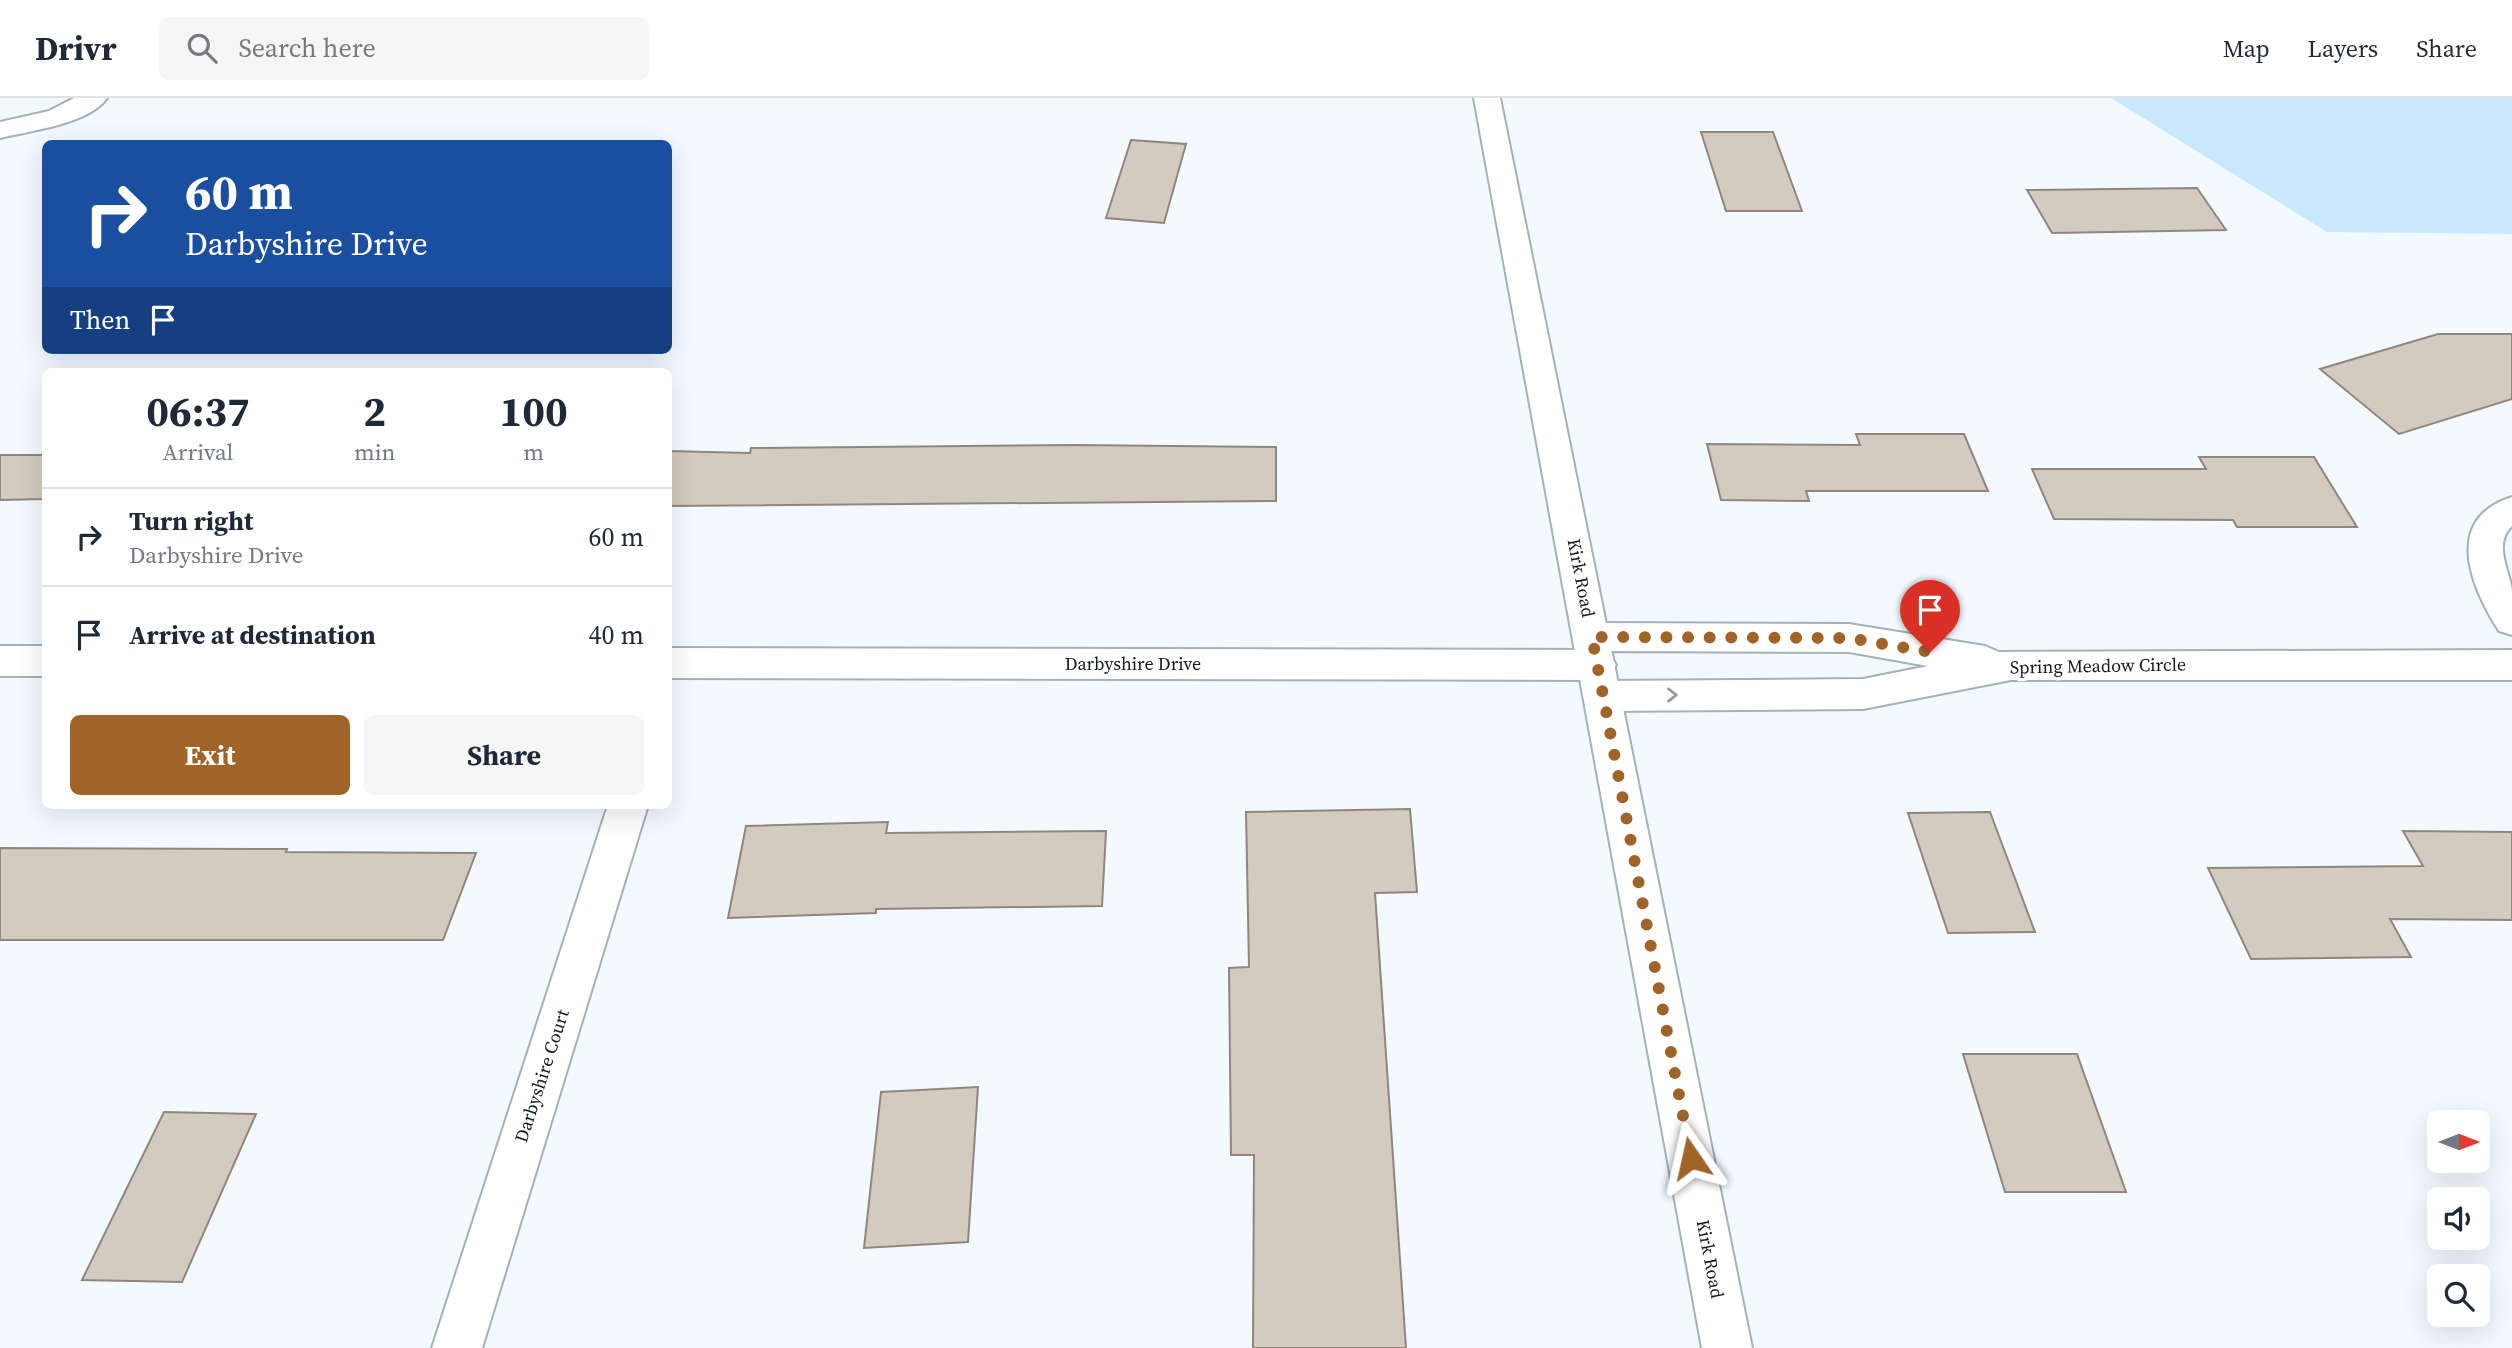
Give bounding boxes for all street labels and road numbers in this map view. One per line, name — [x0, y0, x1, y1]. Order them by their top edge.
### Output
street label: Kirk Road — [1562, 536, 1601, 619]
street label: Darbyshire Drive — [1065, 651, 1201, 676]
street label: Spring Meadow Circle — [2010, 651, 2186, 680]
street label: Darbyshire Court — [508, 1006, 575, 1146]
street label: Kirk Road — [1691, 1217, 1730, 1300]

